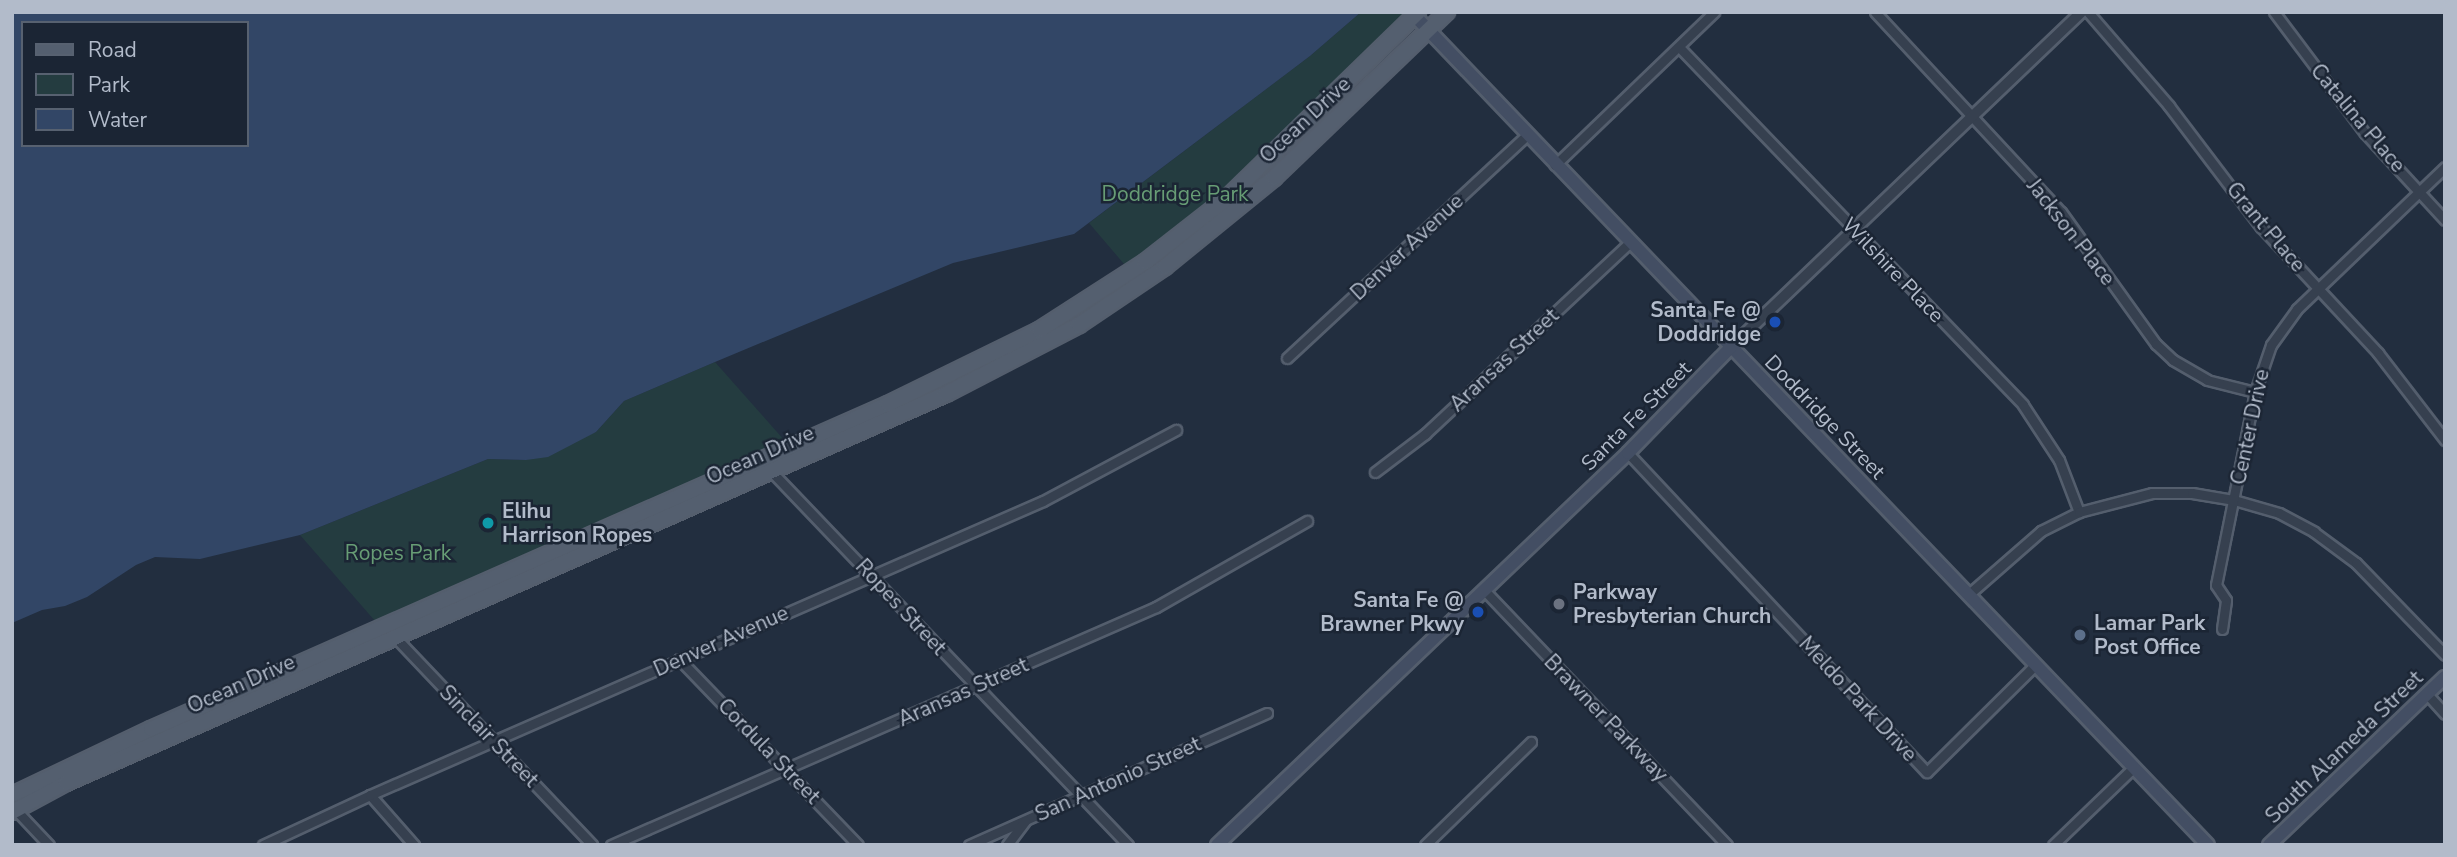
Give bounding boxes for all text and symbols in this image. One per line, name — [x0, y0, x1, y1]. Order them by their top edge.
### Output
legend — [21, 21, 248, 147]
text: Road — [88, 36, 137, 64]
street label: Catalina Place — [2305, 58, 2411, 178]
text: Park — [88, 71, 130, 99]
street label: Ocean Drive — [1254, 72, 1356, 168]
text: Water — [88, 106, 147, 134]
street label: Jackson Place — [2022, 174, 2120, 290]
street label: Grant Place — [2221, 177, 2311, 277]
park label: Doddridge Park — [1101, 181, 1249, 207]
street label: Denver Avenue — [1345, 188, 1469, 306]
street label: Wilshire Place — [1837, 212, 1949, 328]
place label: Santa Fe @ Doddridge — [1650, 297, 1761, 347]
street label: Aransas Street — [1444, 303, 1564, 417]
marker: Santa Fe @ Doddridge — [1767, 314, 1783, 330]
street label: Doddridge Street — [1759, 350, 1891, 484]
street label: Santa Fe Street — [1576, 356, 1696, 476]
street label: Center Drive — [2225, 367, 2275, 487]
street label: Ocean Drive — [702, 420, 818, 490]
place label: Elihu Harrison Ropes — [502, 498, 652, 548]
marker: Elihu Harrison Ropes — [480, 515, 496, 531]
park label: Ropes Park — [345, 540, 451, 566]
street label: Ropes Street — [850, 554, 952, 660]
place label: Parkway Presbyterian Church — [1573, 579, 1771, 629]
place label: Santa Fe @ Brawner Pkwy — [1320, 587, 1464, 637]
marker: Parkway Presbyterian Church — [1551, 596, 1567, 612]
street label: Denver Avenue — [650, 600, 792, 682]
marker: Santa Fe @ Brawner Pkwy — [1470, 604, 1486, 620]
place label: Lamar Park Post Office — [2094, 610, 2205, 660]
marker: Lamar Park Post Office — [2072, 627, 2088, 643]
street label: Meldo Park Drive — [1794, 631, 1922, 767]
street label: Ocean Drive — [183, 649, 299, 719]
street label: Brawner Parkway — [1539, 649, 1673, 787]
street label: Aransas Street — [894, 652, 1032, 732]
street label: South Alameda Street — [2260, 665, 2428, 829]
street label: Sinclair Street — [434, 680, 544, 792]
street label: Cordula Street — [713, 693, 825, 809]
street label: San Antonio Street — [1031, 731, 1205, 827]

